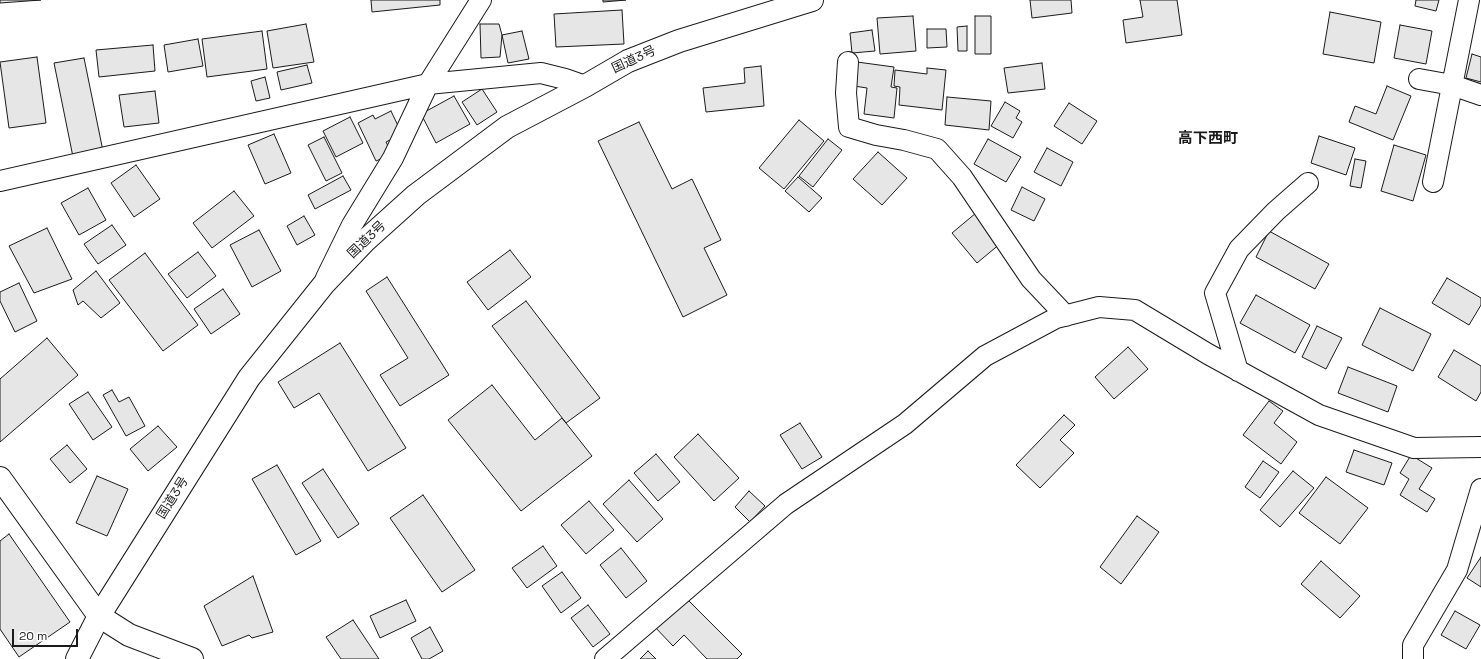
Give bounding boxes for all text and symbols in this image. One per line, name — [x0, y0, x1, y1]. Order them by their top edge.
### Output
street label: 国道3号 — [609, 43, 659, 77]
district label: 高下西町 — [1178, 130, 1238, 148]
street label: 国道3号 — [345, 218, 389, 262]
street label: 国道3号 — [154, 474, 192, 522]
scale bar — [14, 621, 80, 647]
text: 20 m — [19, 628, 47, 644]

